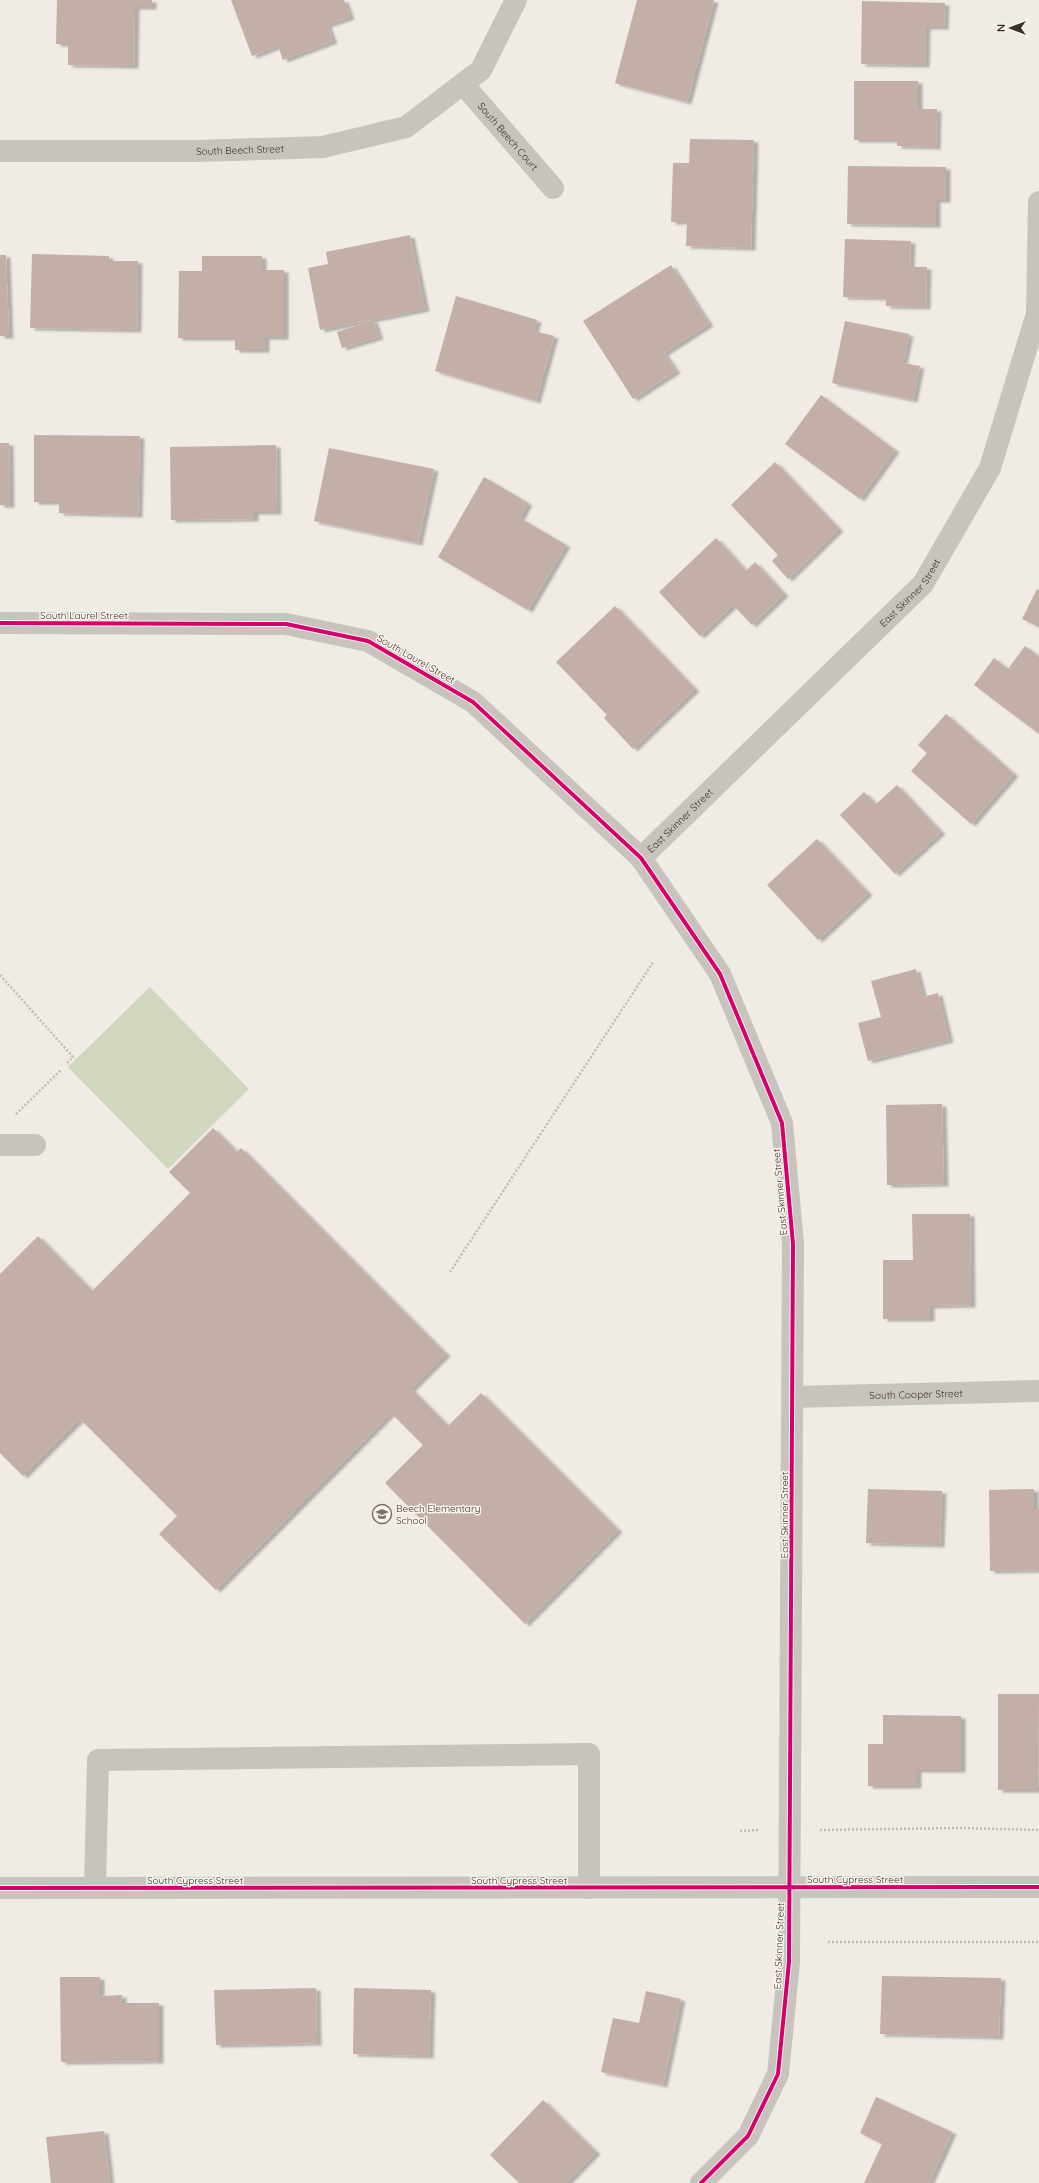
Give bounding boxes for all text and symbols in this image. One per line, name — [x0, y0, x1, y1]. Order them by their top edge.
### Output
north arrow — [991, 8, 1031, 48]
text: N — [994, 24, 1008, 32]
street label: South Beech Court — [475, 99, 542, 173]
street label: South Beech Street — [196, 142, 285, 158]
street label: East Skinner Street — [876, 556, 943, 630]
street label: South Laurel Street — [40, 609, 128, 622]
street label: South Laurel Street — [375, 631, 458, 687]
street label: East Skinner Street — [644, 785, 716, 855]
street label: East Skinner Street — [770, 1148, 790, 1236]
street label: South Cooper Street — [869, 1386, 963, 1402]
street label: East Skinner Street — [778, 1471, 791, 1558]
place label: Beech Elementary School — [396, 1502, 480, 1527]
school or university icon: Beech Elementary School — [371, 1503, 393, 1525]
street label: South Cypress Street — [807, 1873, 904, 1886]
street label: South Cypress Street — [147, 1874, 244, 1887]
street label: South Cypress Street — [471, 1874, 568, 1887]
street label: East Skinner Street — [771, 1902, 787, 1990]

